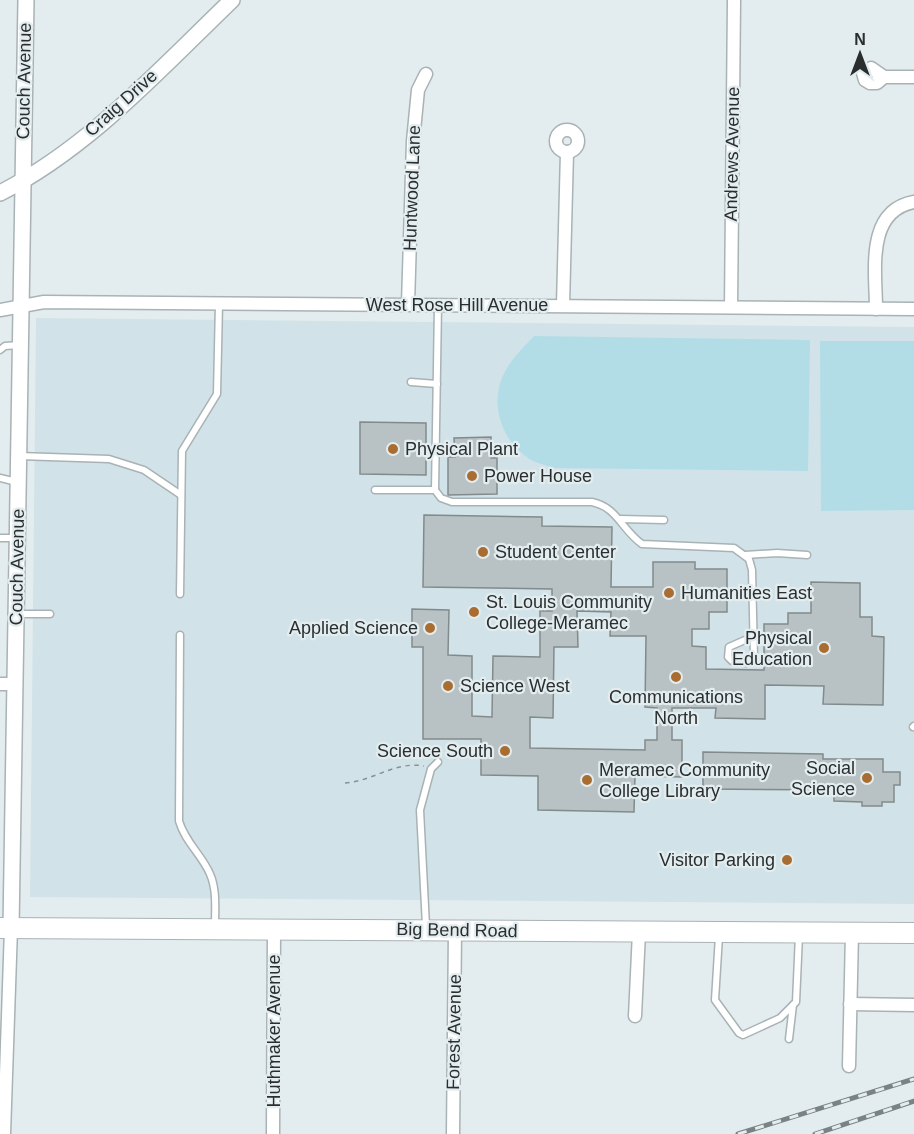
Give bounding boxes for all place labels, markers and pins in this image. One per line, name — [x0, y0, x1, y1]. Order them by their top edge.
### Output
place label: Physical Plant — [405, 439, 518, 459]
marker: Physical Plant — [386, 442, 400, 456]
place label: Power House — [484, 466, 592, 486]
marker: Power House — [465, 469, 479, 483]
place label: Student Center — [495, 542, 616, 562]
marker: Student Center — [476, 545, 490, 559]
place label: Humanities East — [681, 583, 812, 603]
marker: Humanities East — [662, 586, 676, 600]
place label: St. Louis Community College-Meramec — [486, 592, 652, 633]
marker: St. Louis Community College-Meramec — [467, 605, 481, 619]
place label: Applied Science — [289, 618, 418, 638]
marker: Applied Science — [423, 621, 437, 635]
place label: Physical Education — [732, 628, 812, 669]
marker: Physical Education — [817, 641, 831, 655]
marker: Communications North — [669, 670, 683, 684]
place label: Science West — [460, 676, 570, 696]
marker: Science West — [441, 679, 455, 693]
place label: Communications North — [609, 687, 743, 728]
place label: Science South — [377, 741, 493, 761]
marker: Science South — [498, 744, 512, 758]
place label: Social Science — [791, 758, 855, 799]
place label: Meramec Community College Library — [599, 760, 770, 801]
marker: Social Science — [860, 771, 874, 785]
marker: Meramec Community College Library — [580, 773, 594, 787]
place label: Visitor Parking — [659, 850, 775, 870]
marker: Visitor Parking — [780, 853, 794, 867]

